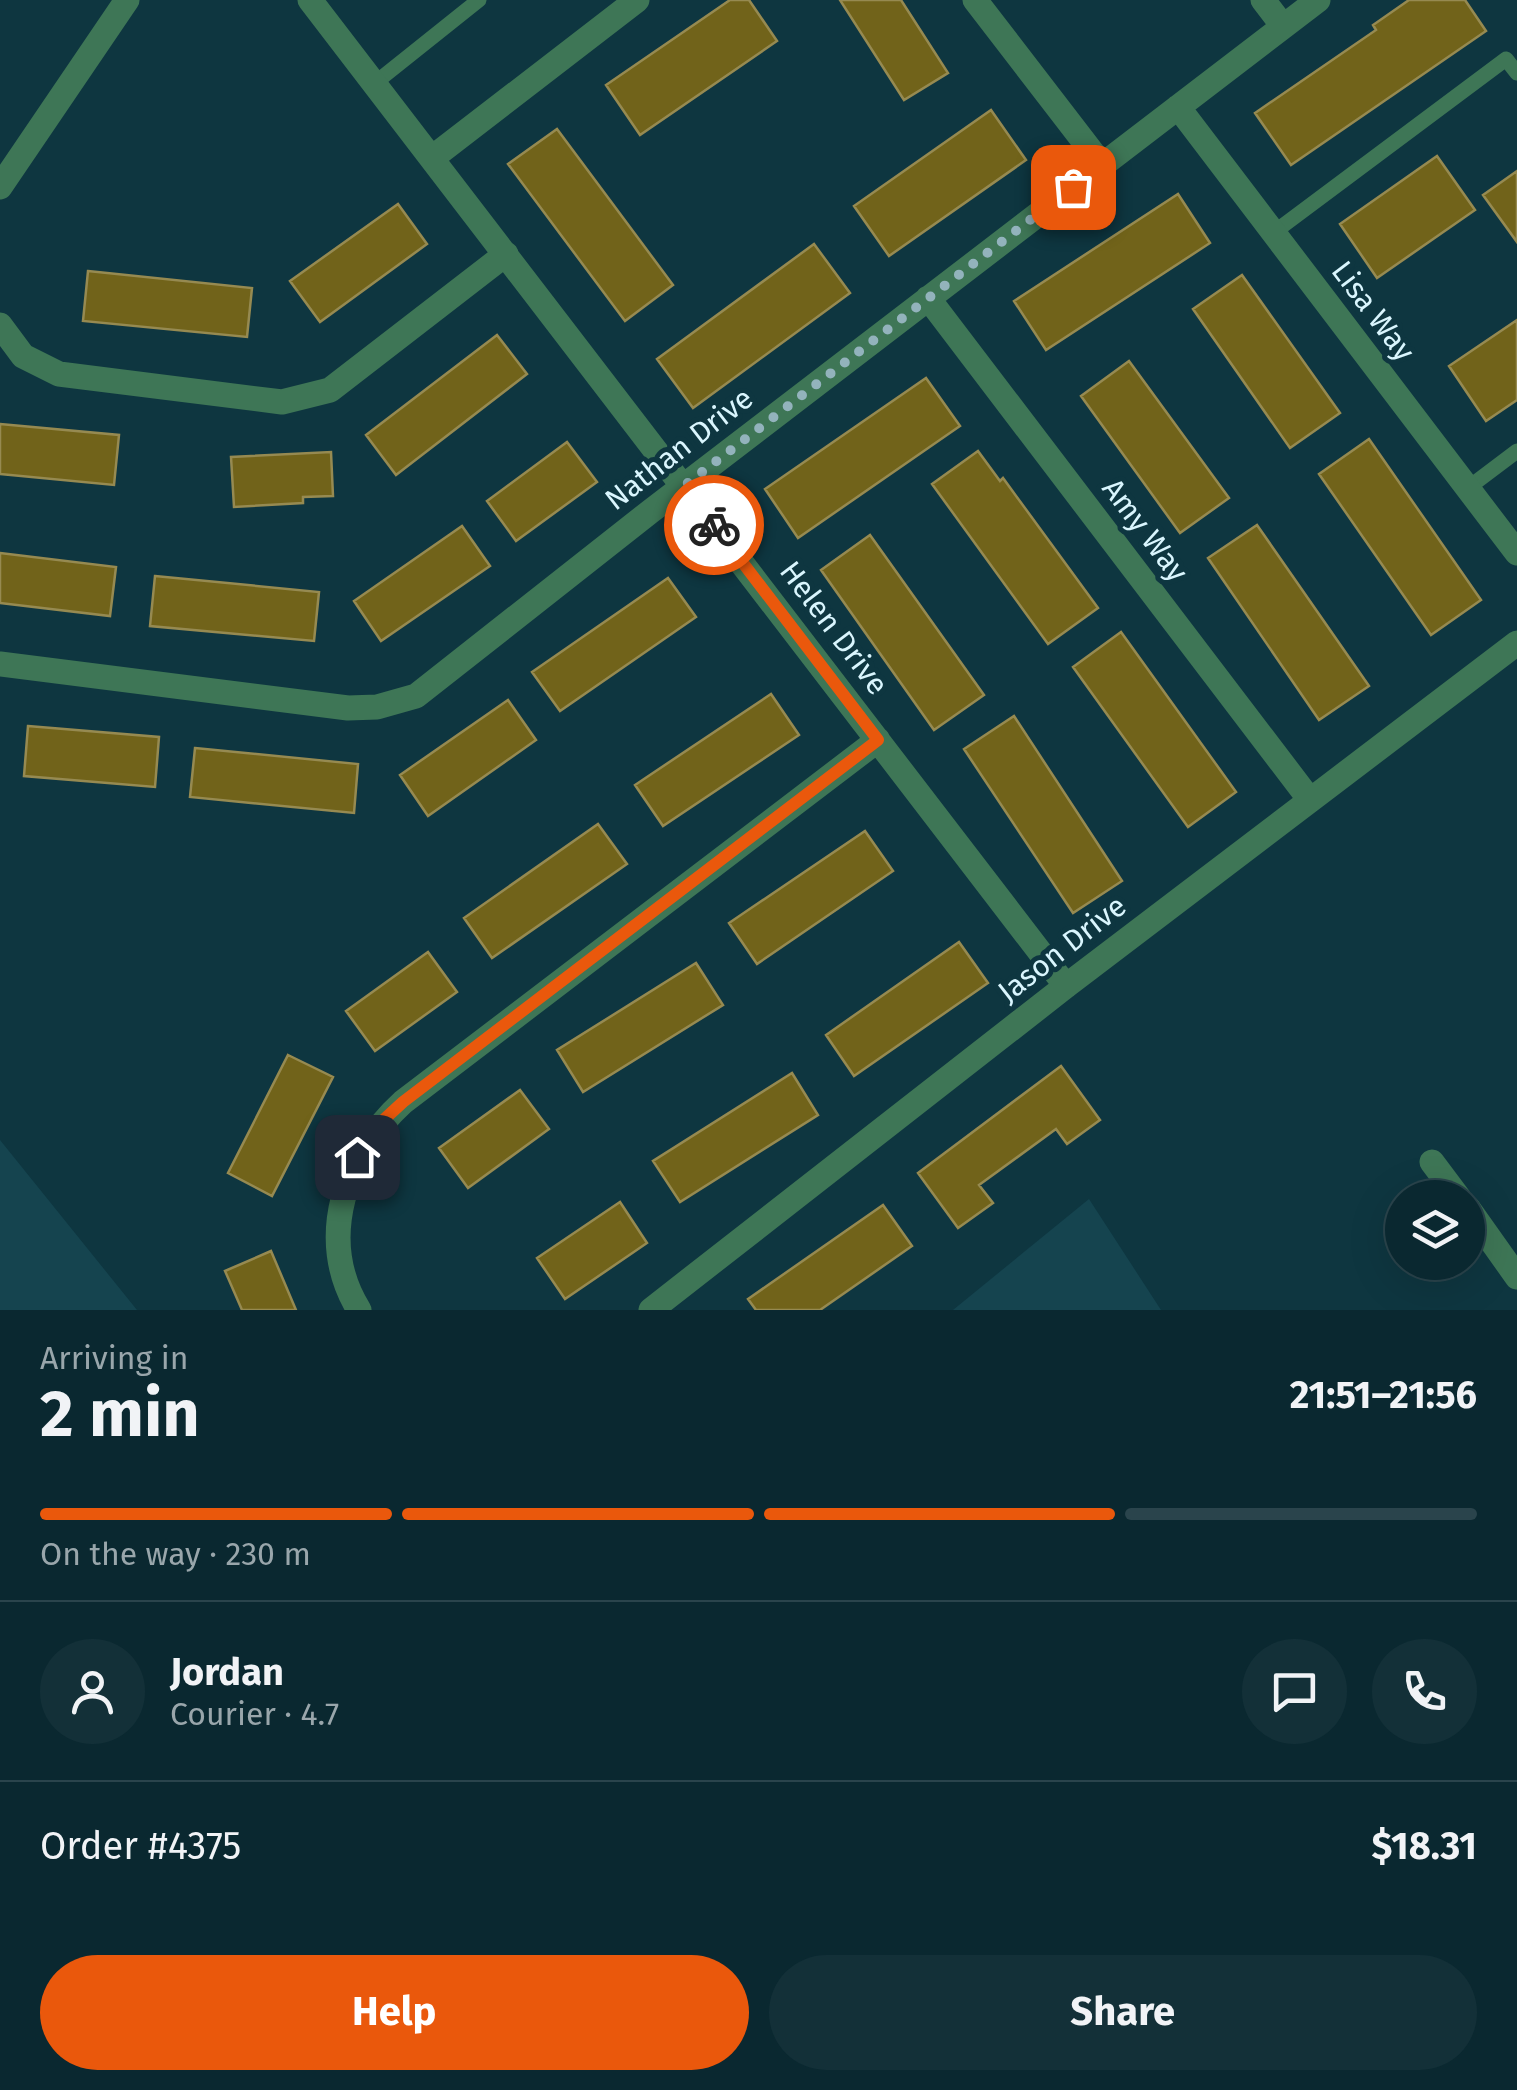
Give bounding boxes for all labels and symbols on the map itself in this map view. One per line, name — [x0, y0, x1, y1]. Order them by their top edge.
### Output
pin — [1031, 145, 1116, 230]
street label: Lisa Way — [1324, 254, 1422, 368]
street label: Nathan Drive — [598, 380, 760, 518]
street label: Amy Way — [1095, 471, 1196, 589]
courier — [664, 475, 764, 575]
street label: Helen Drive — [772, 554, 896, 702]
street label: Jason Drive — [991, 888, 1133, 1010]
pin — [315, 1115, 400, 1200]

